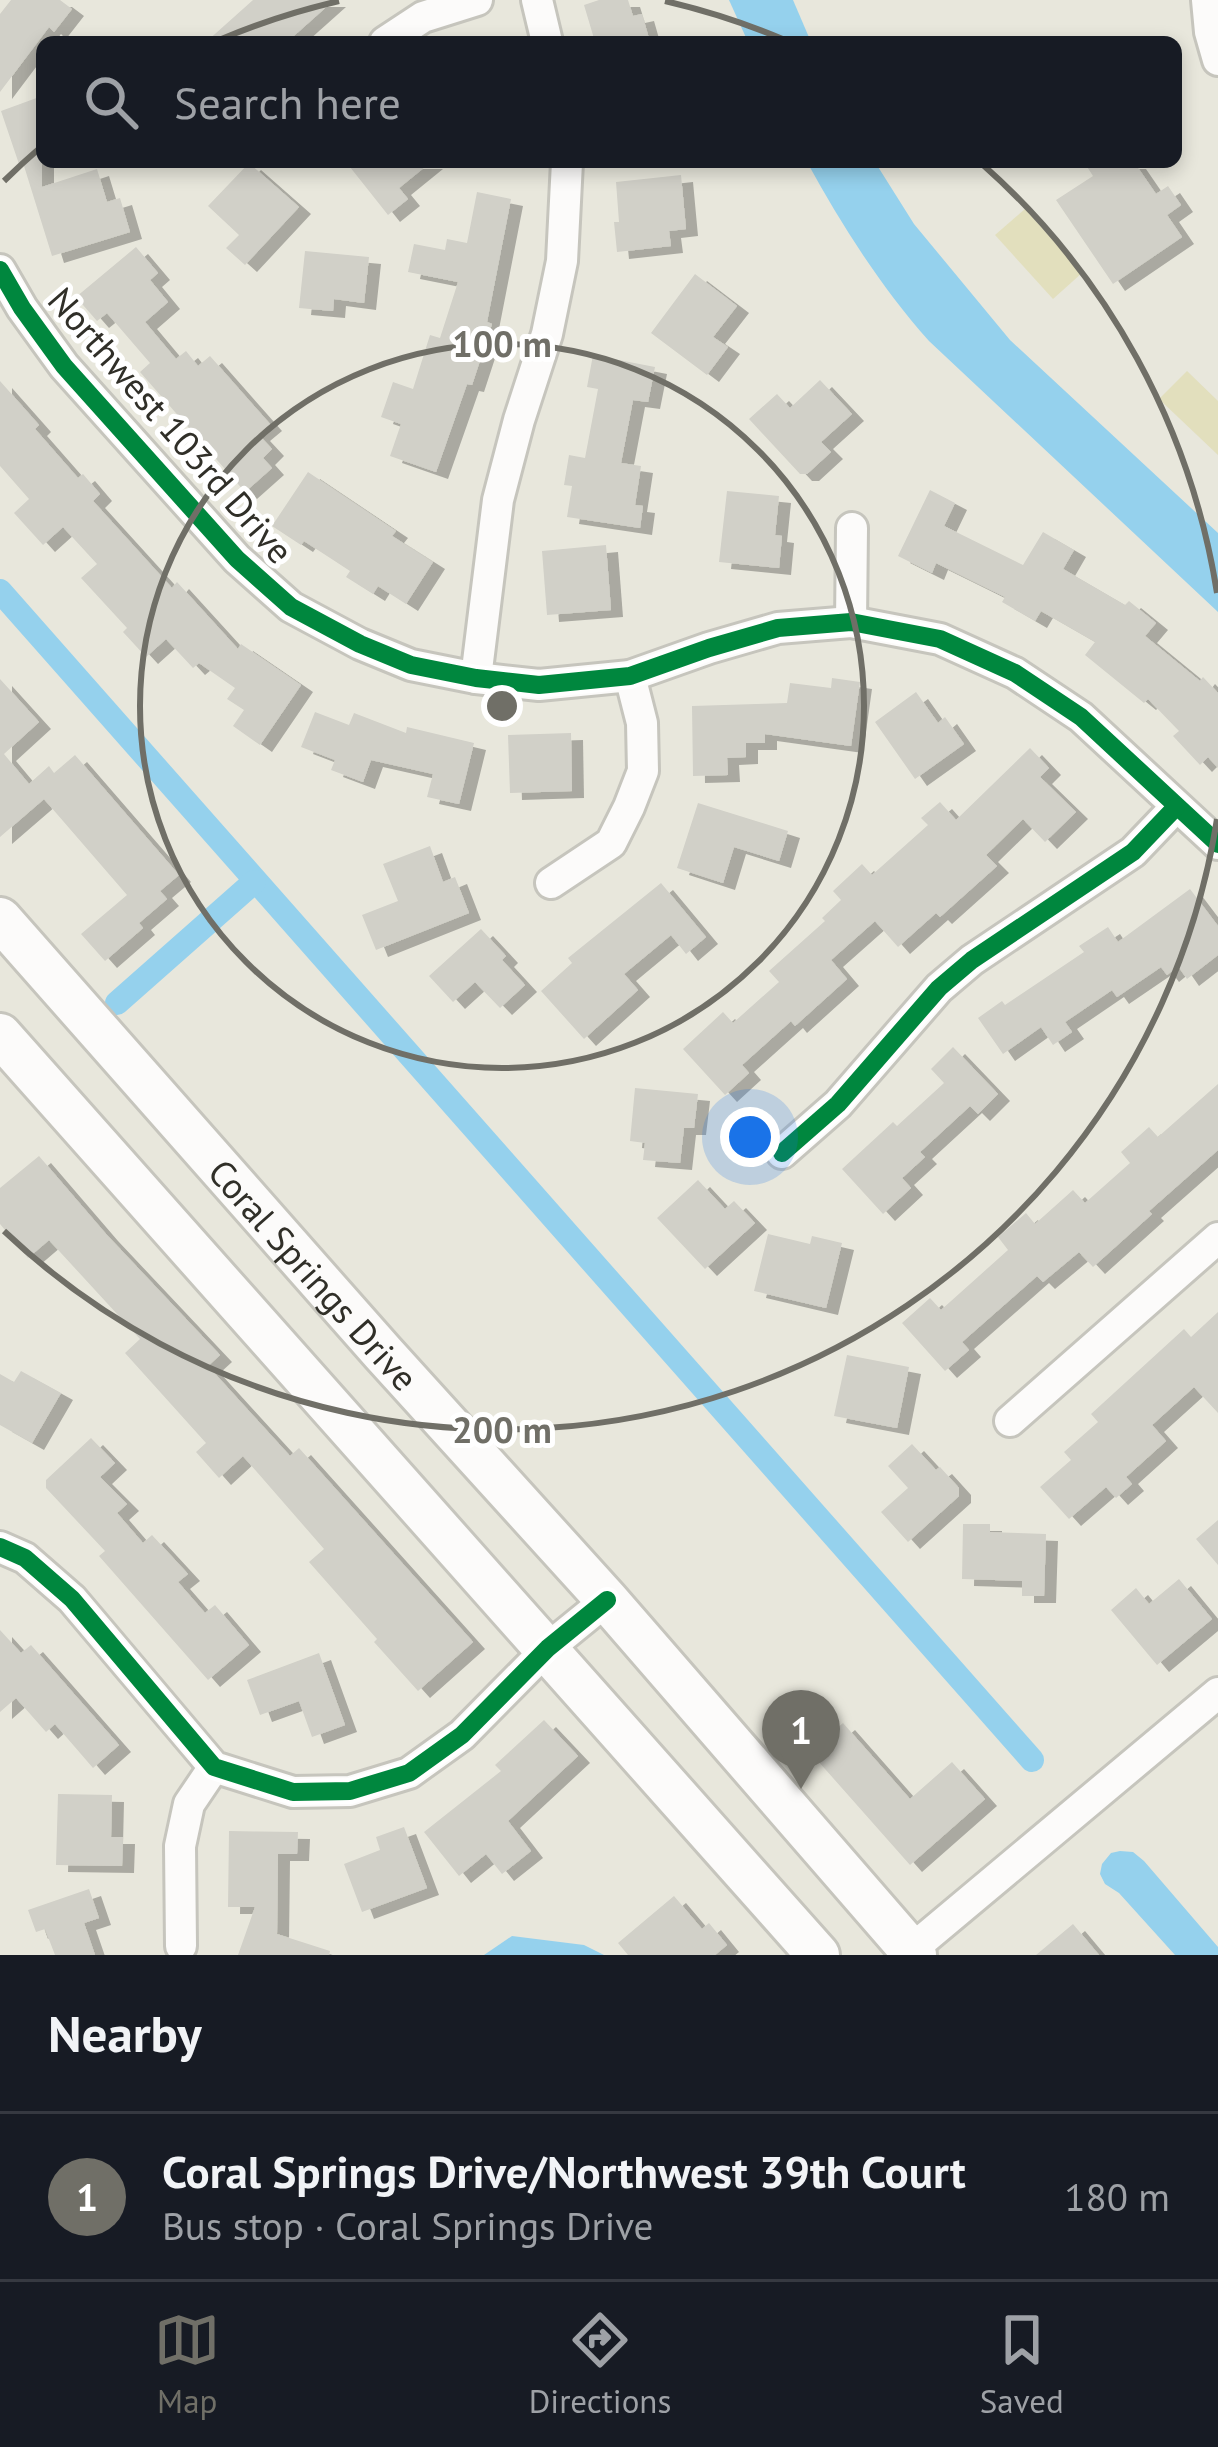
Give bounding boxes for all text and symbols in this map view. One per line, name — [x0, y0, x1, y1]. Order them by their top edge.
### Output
search box — [36, 36, 1182, 168]
icon: search — [78, 69, 144, 135]
text: Search here — [174, 73, 401, 131]
street label: Northwest 103rd Drive — [38, 277, 304, 573]
text: 100 m — [452, 320, 552, 367]
centre of rings — [481, 685, 523, 727]
your location — [720, 1107, 780, 1167]
street label: Coral Springs Drive — [199, 1149, 429, 1400]
text: 200 m — [452, 1406, 552, 1453]
pin: 1 — [762, 1690, 840, 1789]
text: Nearby — [48, 2000, 202, 2066]
text: Coral Springs Drive/Northwest 39th Court — [162, 2142, 966, 2200]
text: 1 — [76, 2171, 98, 2222]
text: 180 m — [1064, 2171, 1170, 2222]
text: Bus stop · Coral Springs Drive — [162, 2200, 653, 2251]
tab: Map — [154, 2307, 220, 2422]
tab: Directions — [529, 2307, 671, 2422]
tab: Saved — [980, 2307, 1064, 2422]

